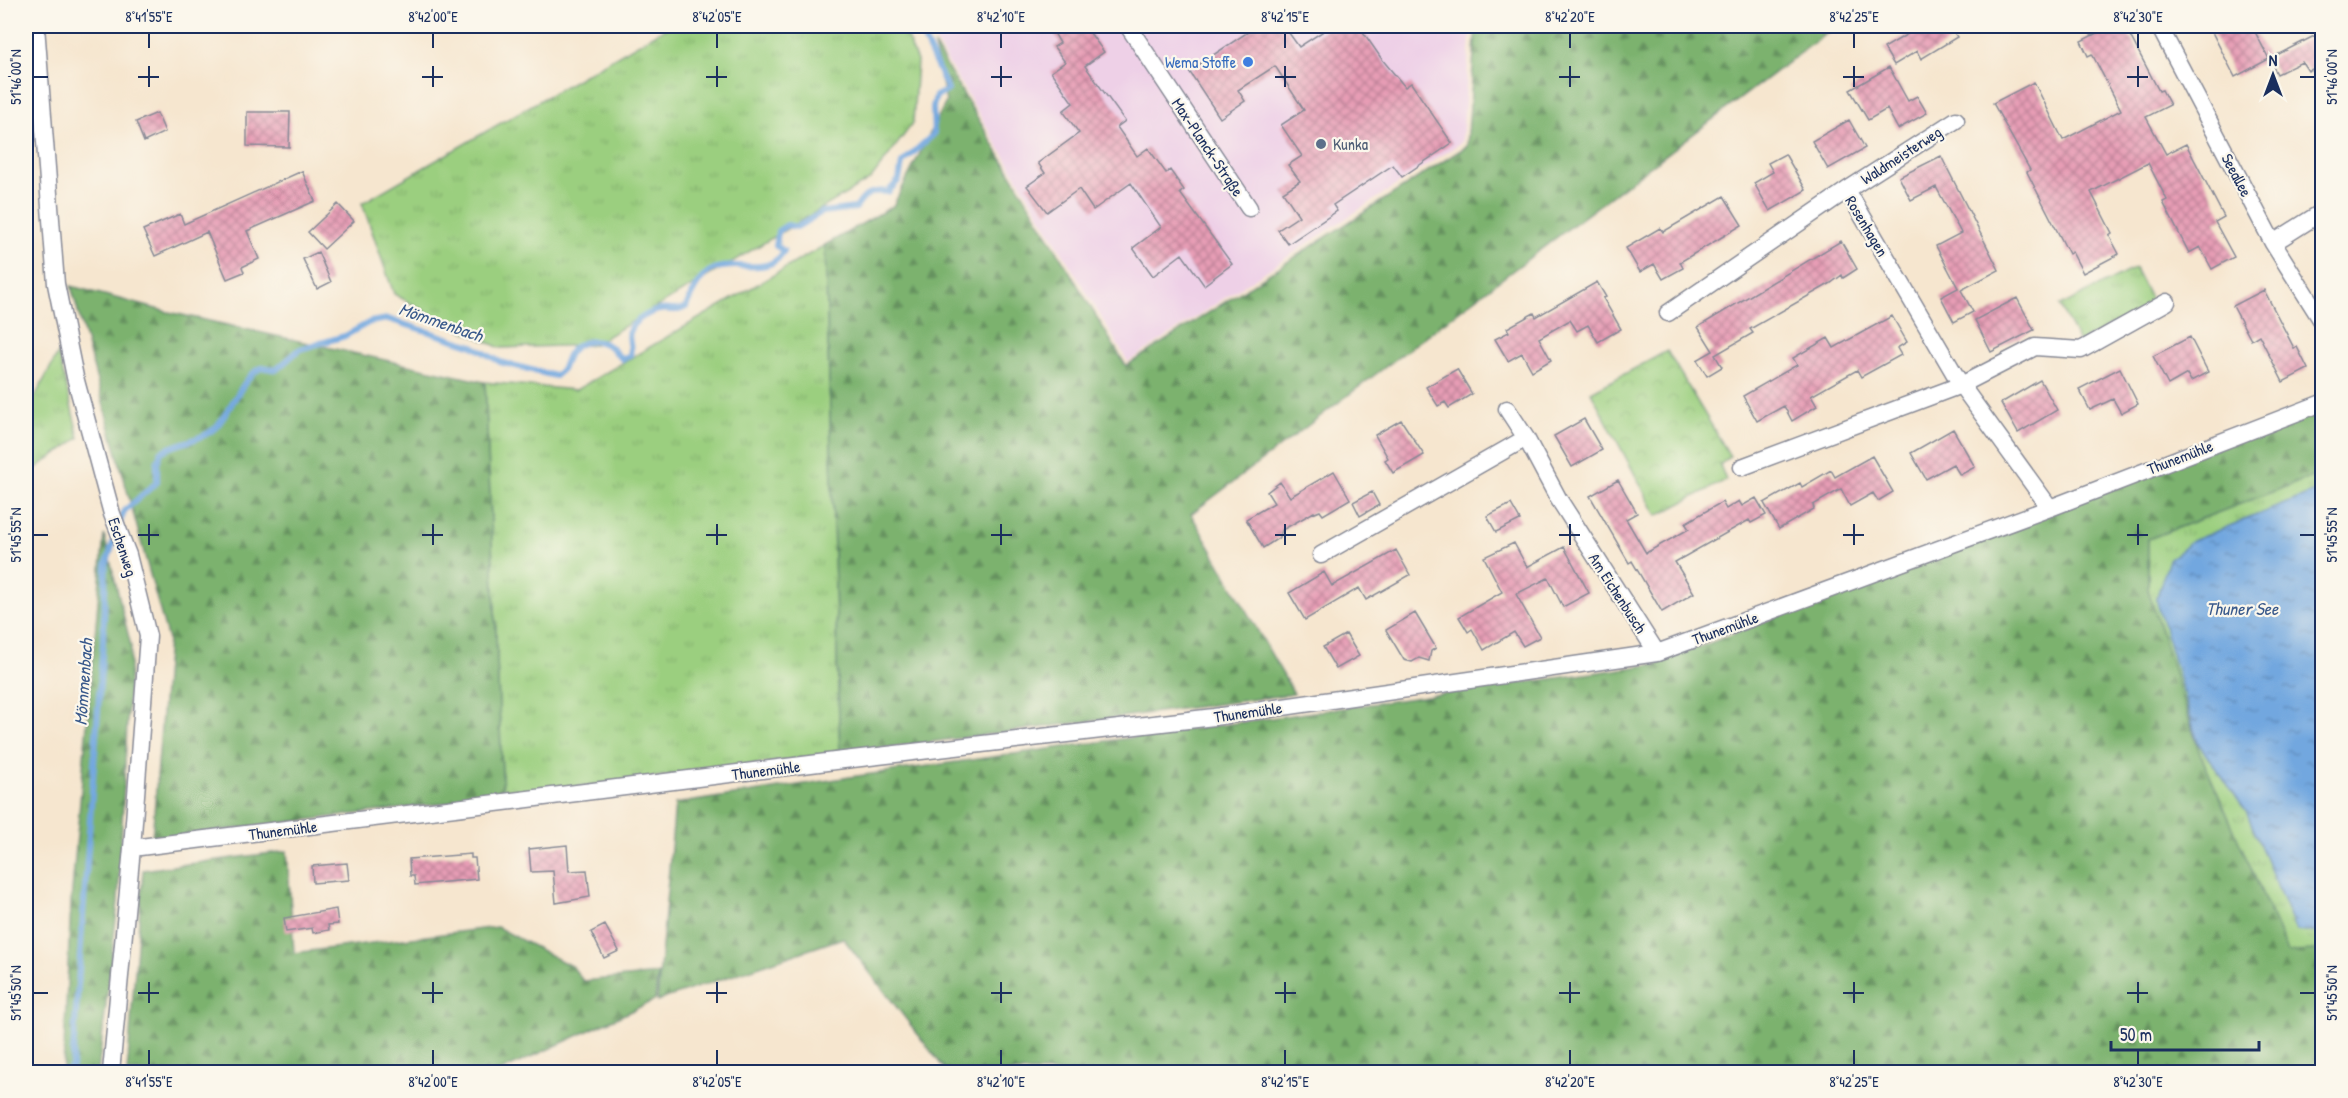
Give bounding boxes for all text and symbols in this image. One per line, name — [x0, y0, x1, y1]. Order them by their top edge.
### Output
text: 8°41'55"E — [125, 6, 173, 27]
text: 8°42'00"E — [408, 6, 458, 27]
text: 8°42'05"E — [692, 6, 742, 27]
text: 8°42'10"E — [977, 6, 1026, 27]
text: 8°42'15"E — [1261, 6, 1309, 27]
text: 8°42'20"E — [1545, 6, 1595, 27]
text: 8°42'25"E — [1829, 6, 1879, 27]
text: 8°42'30"E — [2113, 6, 2163, 27]
north arrow — [2243, 45, 2303, 105]
text: 51°46'00"N — [5, 49, 26, 105]
text: N — [2269, 49, 2278, 71]
text: 51°46'00"N — [2321, 49, 2342, 105]
place label: Wema Stoffe — [1165, 51, 1237, 73]
marker: Wema Stoffe — [1241, 55, 1255, 69]
street label: Max-Planck-Straße — [1167, 93, 1249, 201]
street label: Waldmeisterweg — [1856, 121, 1946, 189]
place label: Kunka — [1333, 133, 1368, 155]
marker: Kunka — [1314, 137, 1328, 151]
street label: Seeallee — [2216, 150, 2258, 201]
street label: Rosenhagen — [1840, 192, 1894, 260]
water label: Mömmenbach — [396, 296, 487, 348]
street label: Thunemühle — [2144, 434, 2217, 480]
text: 51°45'55"N — [5, 508, 26, 562]
text: 51°45'55"N — [2321, 508, 2342, 562]
street label: Eschenweg — [103, 515, 143, 579]
street label: Am Eichenbusch — [1584, 549, 1652, 638]
water label: Thuner See — [2206, 596, 2279, 621]
street label: Thunemühle — [1689, 606, 1762, 650]
water label: Mömmenbach — [68, 636, 99, 726]
street label: Thunemühle — [1212, 696, 1284, 728]
street label: Thunemühle — [730, 755, 802, 785]
street label: Thunemühle — [247, 815, 319, 845]
text: 51°45'50"N — [5, 965, 26, 1021]
text: 51°45'50"N — [2321, 965, 2342, 1021]
scale bar — [2111, 1014, 2260, 1052]
text: 50 m — [2120, 1022, 2152, 1047]
text: 8°41'55"E — [125, 1071, 173, 1092]
text: 8°42'00"E — [408, 1071, 458, 1092]
text: 8°42'05"E — [692, 1071, 742, 1092]
text: 8°42'10"E — [977, 1071, 1026, 1092]
text: 8°42'15"E — [1261, 1071, 1309, 1092]
text: 8°42'20"E — [1545, 1071, 1595, 1092]
text: 8°42'25"E — [1829, 1071, 1879, 1092]
text: 8°42'30"E — [2113, 1071, 2163, 1092]

